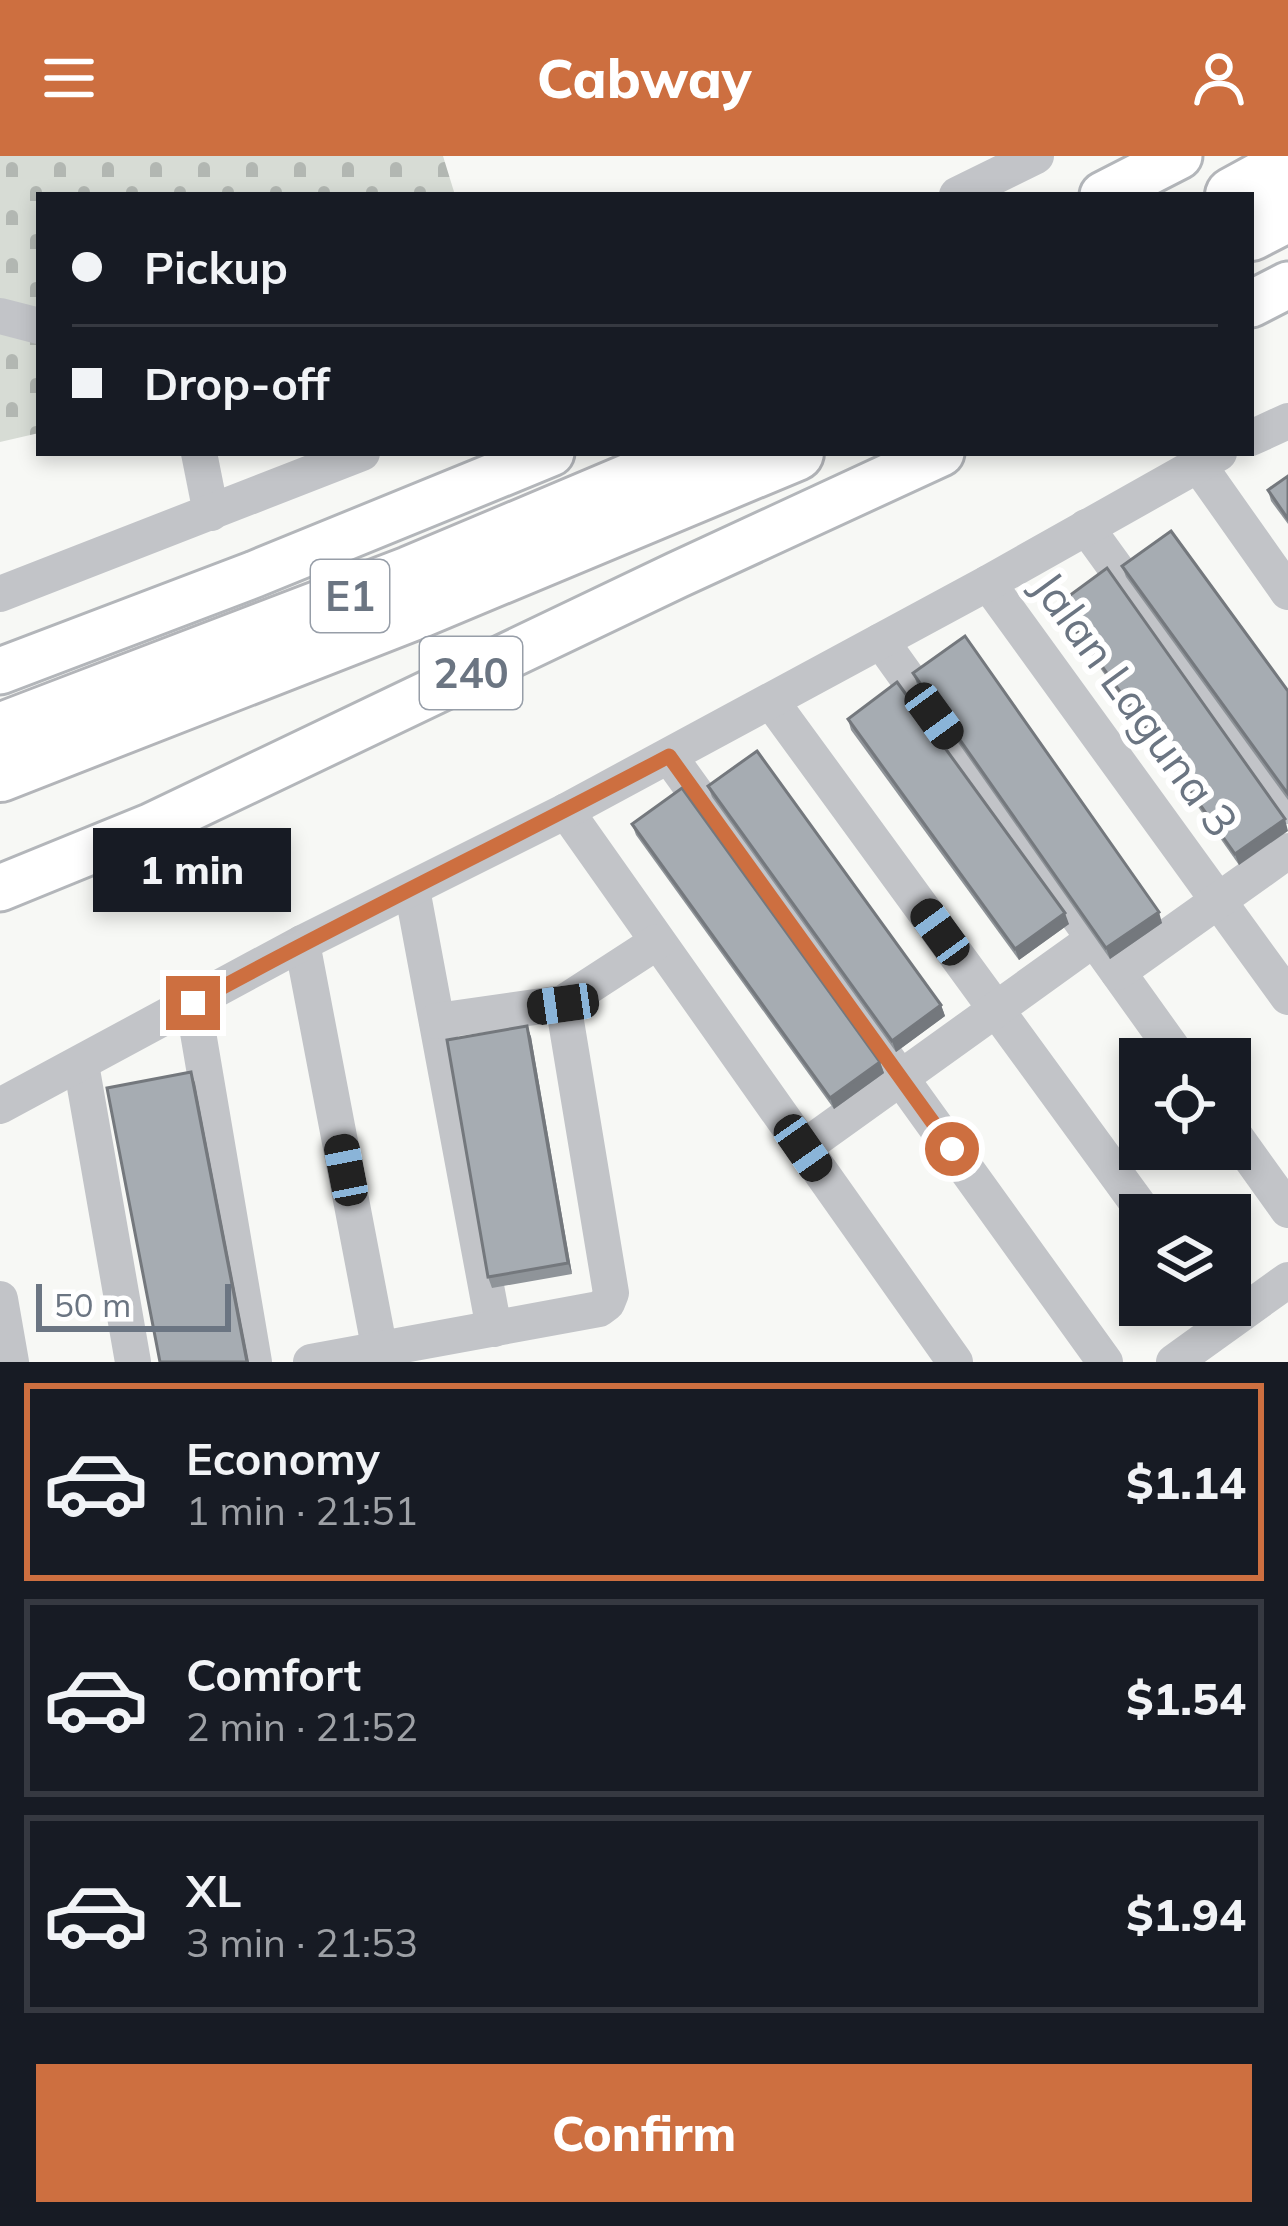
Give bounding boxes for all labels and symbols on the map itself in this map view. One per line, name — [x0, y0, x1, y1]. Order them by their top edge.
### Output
road number: E1 — [311, 560, 389, 632]
street label: Jalan Laguna 3 — [1021, 560, 1251, 847]
road number: 240 — [420, 637, 522, 709]
car — [898, 676, 970, 756]
callout: 1 min — [94, 829, 292, 913]
car — [904, 892, 976, 972]
route end — [166, 976, 220, 1030]
car — [525, 981, 601, 1027]
car — [768, 1108, 838, 1188]
route start — [925, 1122, 979, 1176]
car — [321, 1131, 371, 1209]
scale bar — [36, 1278, 231, 1331]

